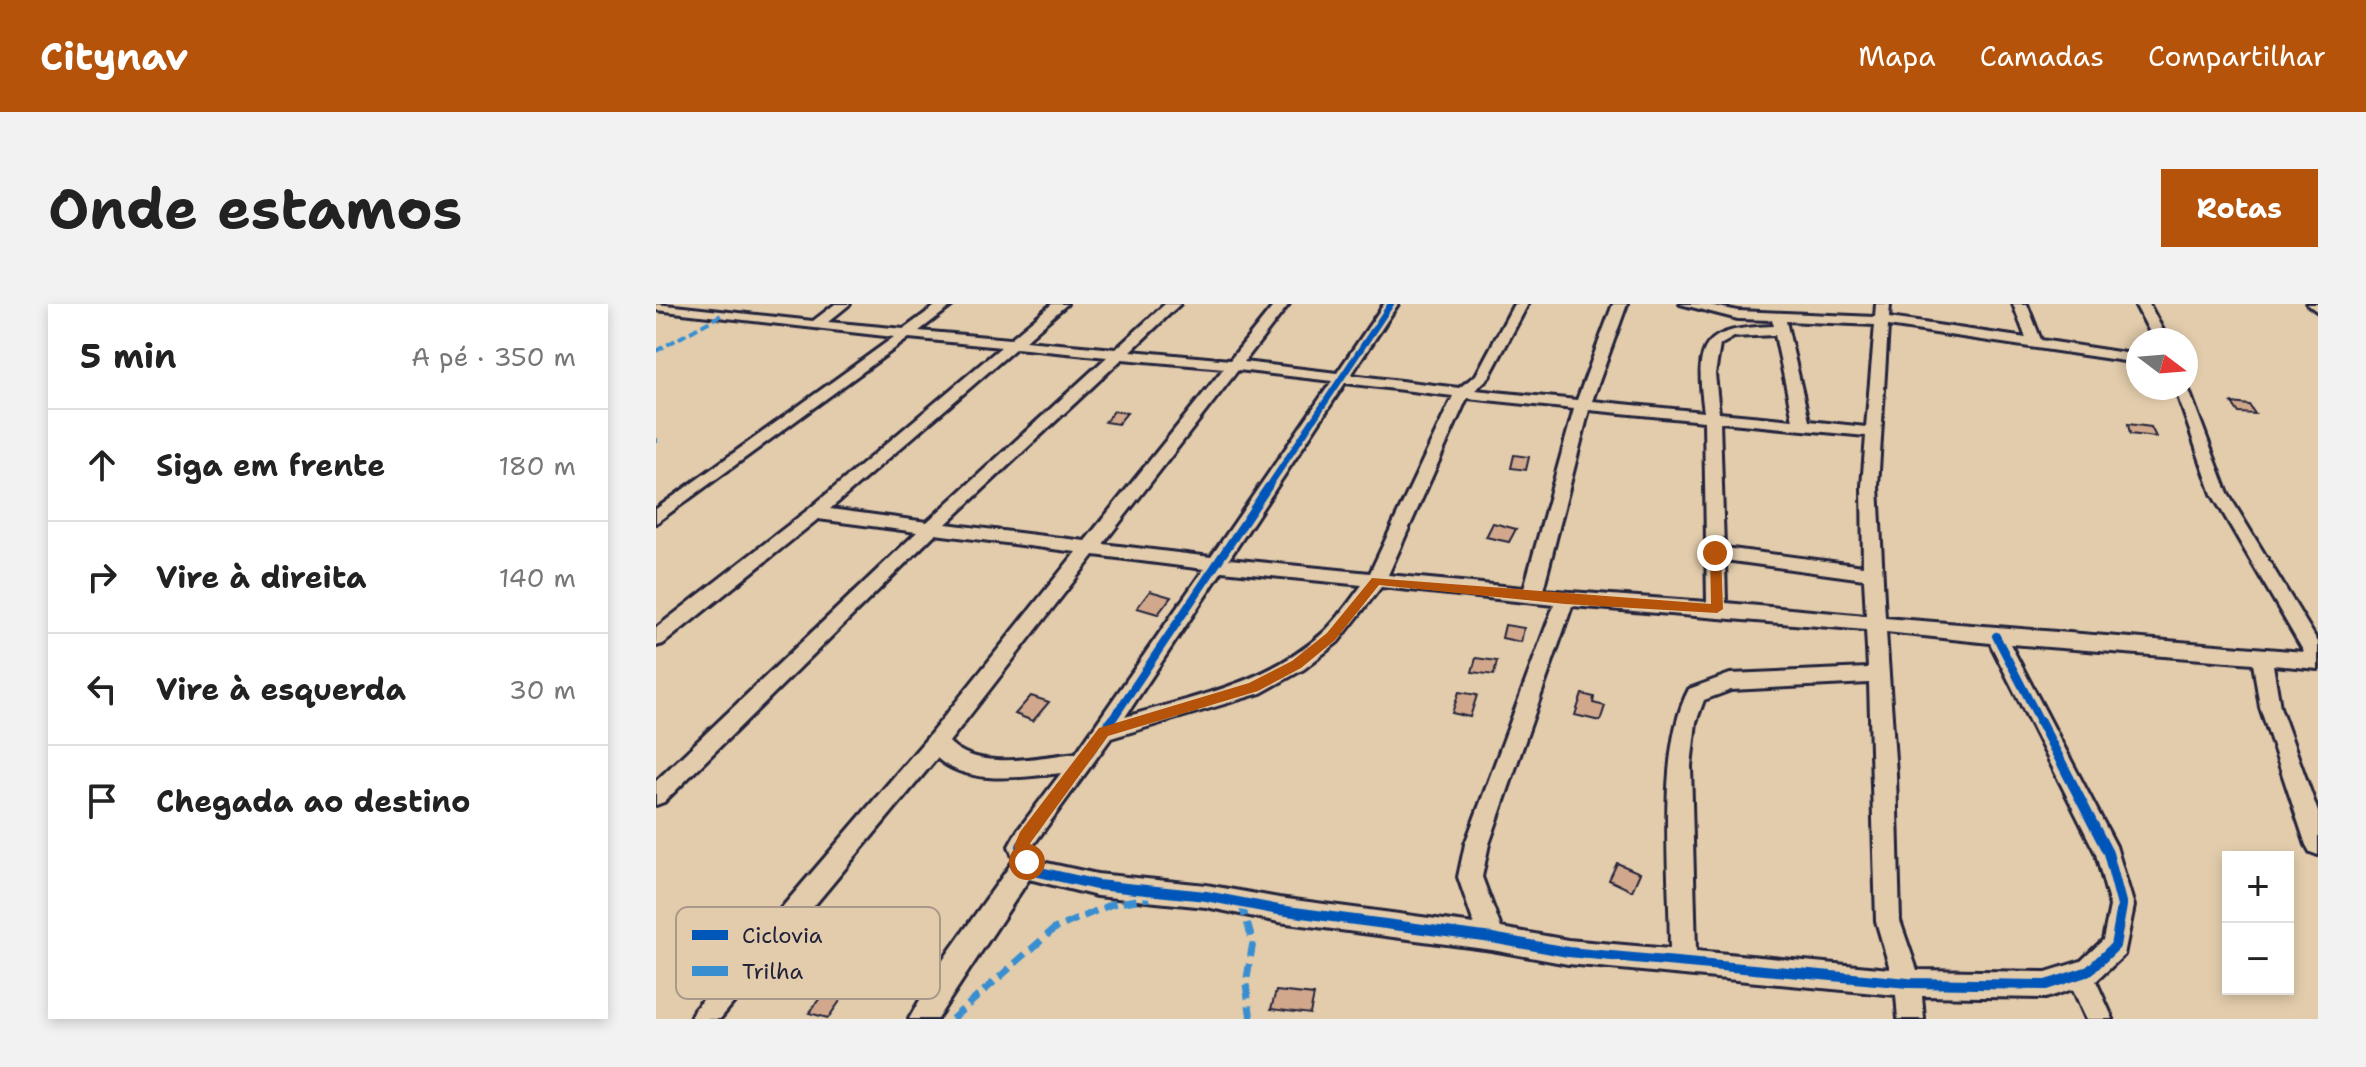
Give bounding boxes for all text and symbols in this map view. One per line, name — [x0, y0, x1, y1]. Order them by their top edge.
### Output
text: Citynav — [40, 31, 188, 82]
text: Mapa — [1858, 37, 1936, 75]
text: Camadas — [1980, 37, 2104, 75]
text: Compartilhar — [2148, 37, 2326, 75]
button: Rotas — [2161, 169, 2318, 247]
text: Onde estamos — [48, 171, 462, 246]
north arrow — [2126, 328, 2198, 400]
text: 5 min — [80, 333, 177, 379]
text: A pé · 350 m — [411, 339, 576, 374]
icon: ahead — [80, 443, 124, 487]
text: Siga em frente — [156, 445, 385, 486]
text: 180 m — [498, 448, 576, 483]
route end — [1697, 535, 1733, 571]
icon: right — [80, 555, 124, 599]
text: Vire à direita — [156, 557, 367, 598]
text: 140 m — [499, 560, 576, 595]
icon: left — [80, 667, 124, 711]
text: Vire à esquerda — [156, 669, 406, 710]
text: 30 m — [509, 672, 576, 707]
icon: arrive — [80, 779, 124, 823]
text: Chegada ao destino — [156, 781, 471, 822]
route start — [1009, 844, 1045, 880]
map controls — [2222, 851, 2294, 995]
button: + — [2222, 851, 2294, 923]
legend — [676, 907, 940, 999]
text: Ciclovia — [742, 921, 823, 950]
button: − — [2222, 923, 2294, 995]
text: Trilha — [742, 957, 803, 986]

